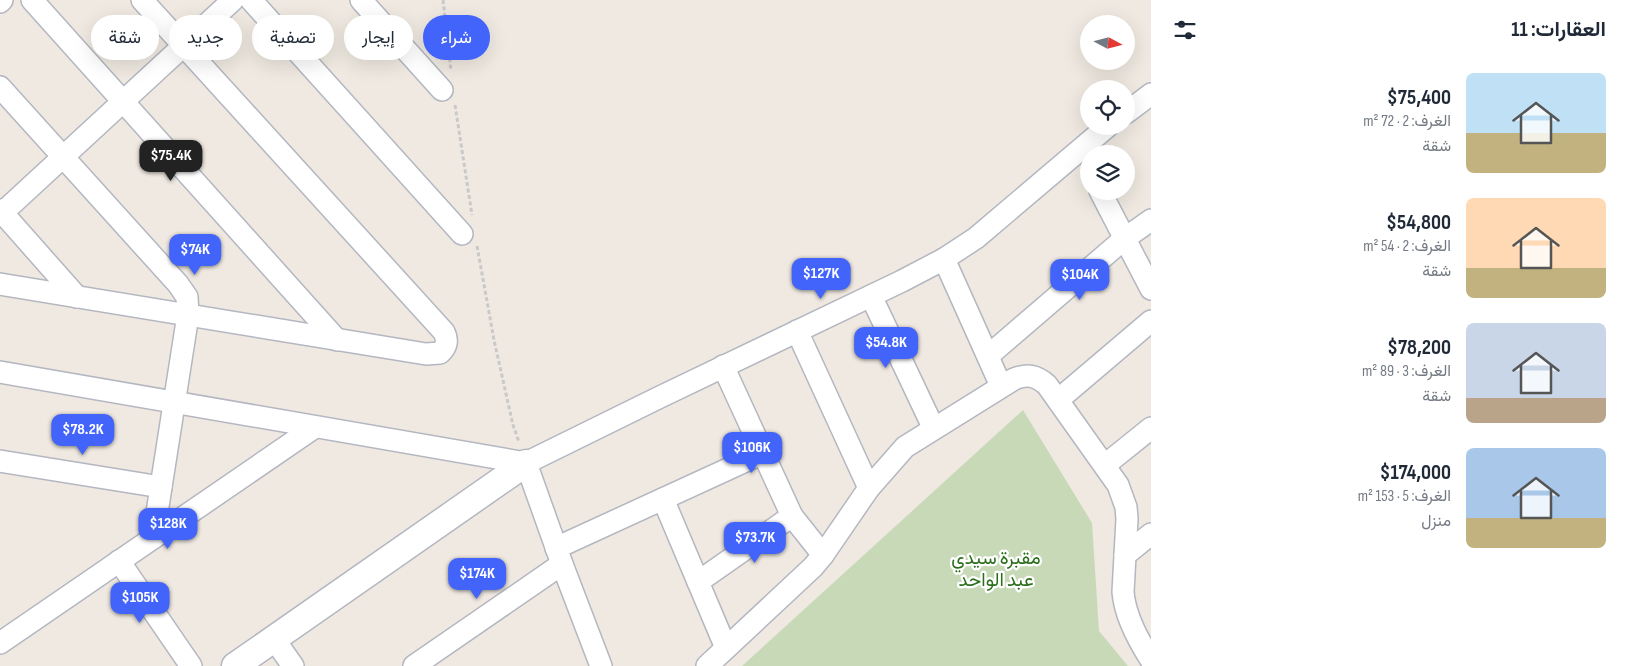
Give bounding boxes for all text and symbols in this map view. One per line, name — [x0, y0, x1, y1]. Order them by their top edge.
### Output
chip: شقة — [91, 15, 159, 60]
chip: جديد — [169, 15, 242, 60]
chip: تصفية — [252, 15, 334, 60]
chip: إيجار — [344, 15, 413, 60]
chip: شراء — [423, 15, 490, 60]
north arrow — [1080, 15, 1135, 70]
map controls — [1080, 15, 1135, 200]
icon: filters — [1171, 16, 1199, 44]
text: العقارات: 11 — [1511, 17, 1606, 42]
button: locate — [1080, 80, 1135, 135]
text: $75,400 — [1387, 85, 1451, 110]
icon: home — [1506, 93, 1566, 153]
text: الغرف: 2 · 72 m² — [1363, 112, 1451, 131]
text: شقة — [1422, 137, 1451, 156]
pin: $75.4K — [130, 140, 212, 182]
button: layers — [1080, 145, 1135, 200]
text: $75.4K — [150, 146, 192, 165]
text: $54,800 — [1386, 210, 1451, 235]
icon: home — [1506, 218, 1566, 278]
pin: $74K — [165, 234, 225, 276]
text: الغرف: 2 · 54 m² — [1363, 237, 1451, 256]
text: $74K — [180, 240, 210, 259]
pin: $127K — [786, 258, 856, 300]
pin: $104K — [1045, 258, 1115, 301]
text: شقة — [1422, 262, 1451, 281]
text: $127K — [803, 264, 839, 283]
text: $104K — [1061, 265, 1099, 284]
pin: $54.8K — [845, 326, 927, 369]
text: $54.8K — [865, 333, 907, 352]
text: $78,200 — [1387, 335, 1451, 360]
icon: home — [1506, 343, 1566, 403]
text: الغرف: 3 · 89 m² — [1362, 362, 1451, 381]
text: شقة — [1422, 387, 1451, 406]
pin: $78.2K — [42, 414, 124, 456]
text: $78.2K — [62, 420, 104, 439]
pin: $106K — [717, 432, 787, 474]
text: $106K — [733, 438, 771, 457]
text: $174,000 — [1380, 460, 1451, 485]
icon: home — [1506, 468, 1566, 528]
text: الغرف: 5 · 153 m² — [1358, 487, 1451, 506]
pin: $128K — [133, 508, 203, 550]
text: منزل — [1421, 512, 1451, 531]
text: $128K — [149, 514, 187, 533]
pin: $73.7K — [714, 522, 796, 564]
text: $73.7K — [735, 528, 775, 547]
park label: مقبرة سيدي عبد الواحد — [951, 547, 1041, 592]
pin: $174K — [442, 558, 512, 600]
text: $174K — [459, 564, 495, 583]
pin: $105K — [105, 582, 175, 624]
text: $105K — [122, 588, 159, 607]

